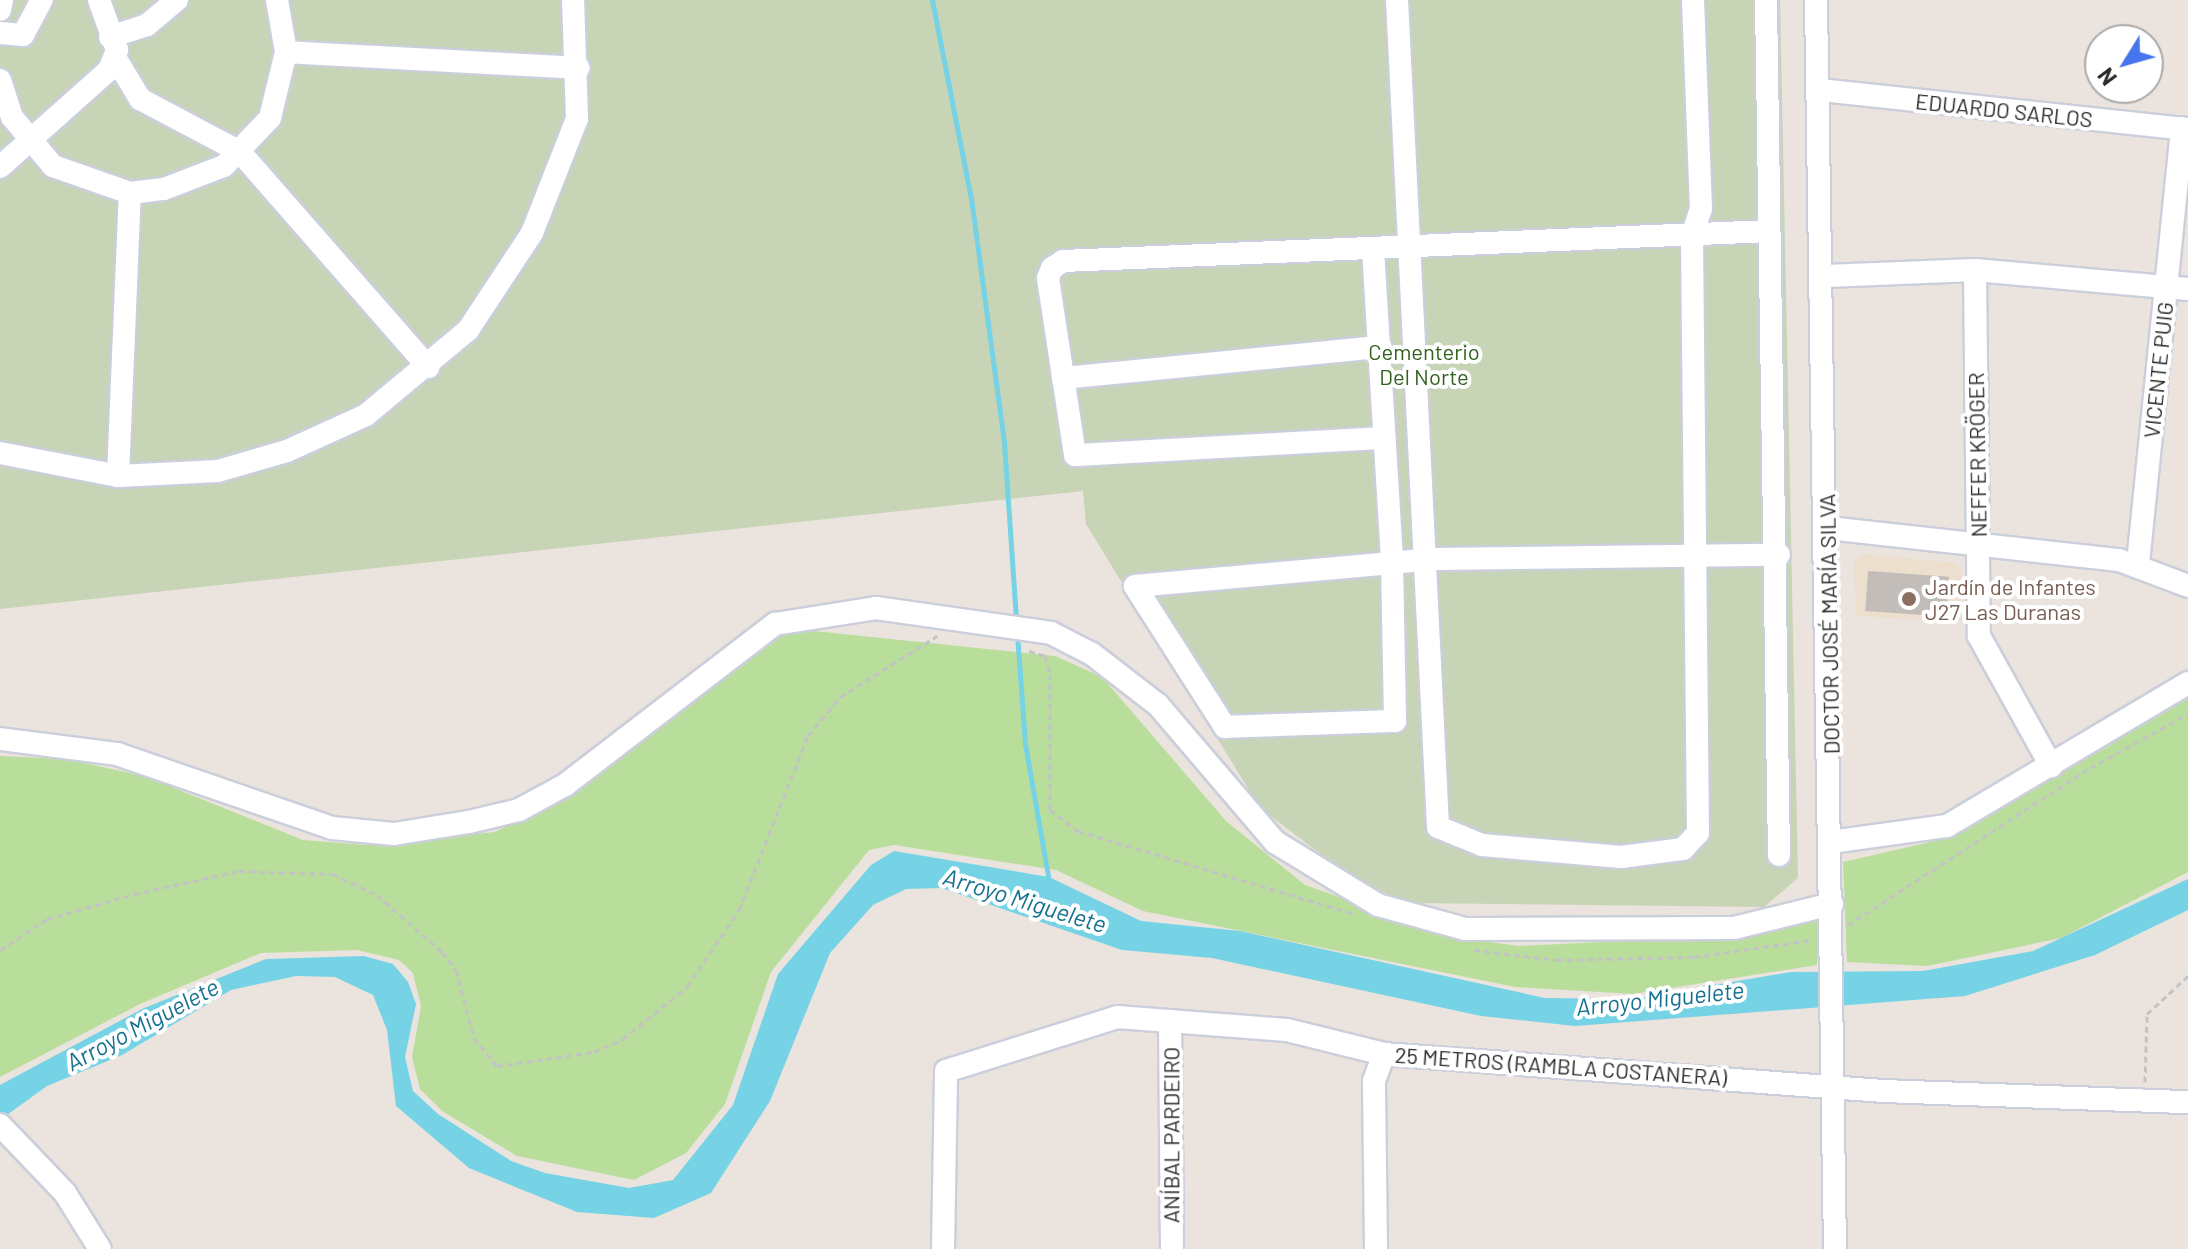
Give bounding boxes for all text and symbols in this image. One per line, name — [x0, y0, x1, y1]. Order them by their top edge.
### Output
north arrow — [2084, 24, 2164, 104]
text: N — [2092, 64, 2121, 91]
street label: EDUARDO SARLOS — [1914, 88, 2094, 132]
street label: VICENTE PUIG — [2138, 301, 2178, 439]
park label: Cementerio Del Norte — [1368, 338, 1480, 390]
street label: NEFFER KRÖGER — [1962, 372, 1992, 538]
street label: DOCTOR JOSÉ MARÍA SILVA — [1814, 493, 1844, 755]
place label: Jardín de Infantes J27 Las Duranas — [1925, 573, 2096, 624]
marker: Jardín de Infantes J27 Las Duranas — [1900, 590, 1918, 608]
water label: Arroyo Miguelete — [940, 862, 1110, 938]
water label: Arroyo Miguelete — [61, 972, 223, 1076]
water label: Arroyo Miguelete — [1575, 975, 1745, 1021]
street label: 25 METROS (RAMBLA COSTANERA) — [1394, 1041, 1728, 1091]
street label: ANÍBAL PARDEIRO — [1158, 1047, 1184, 1223]

